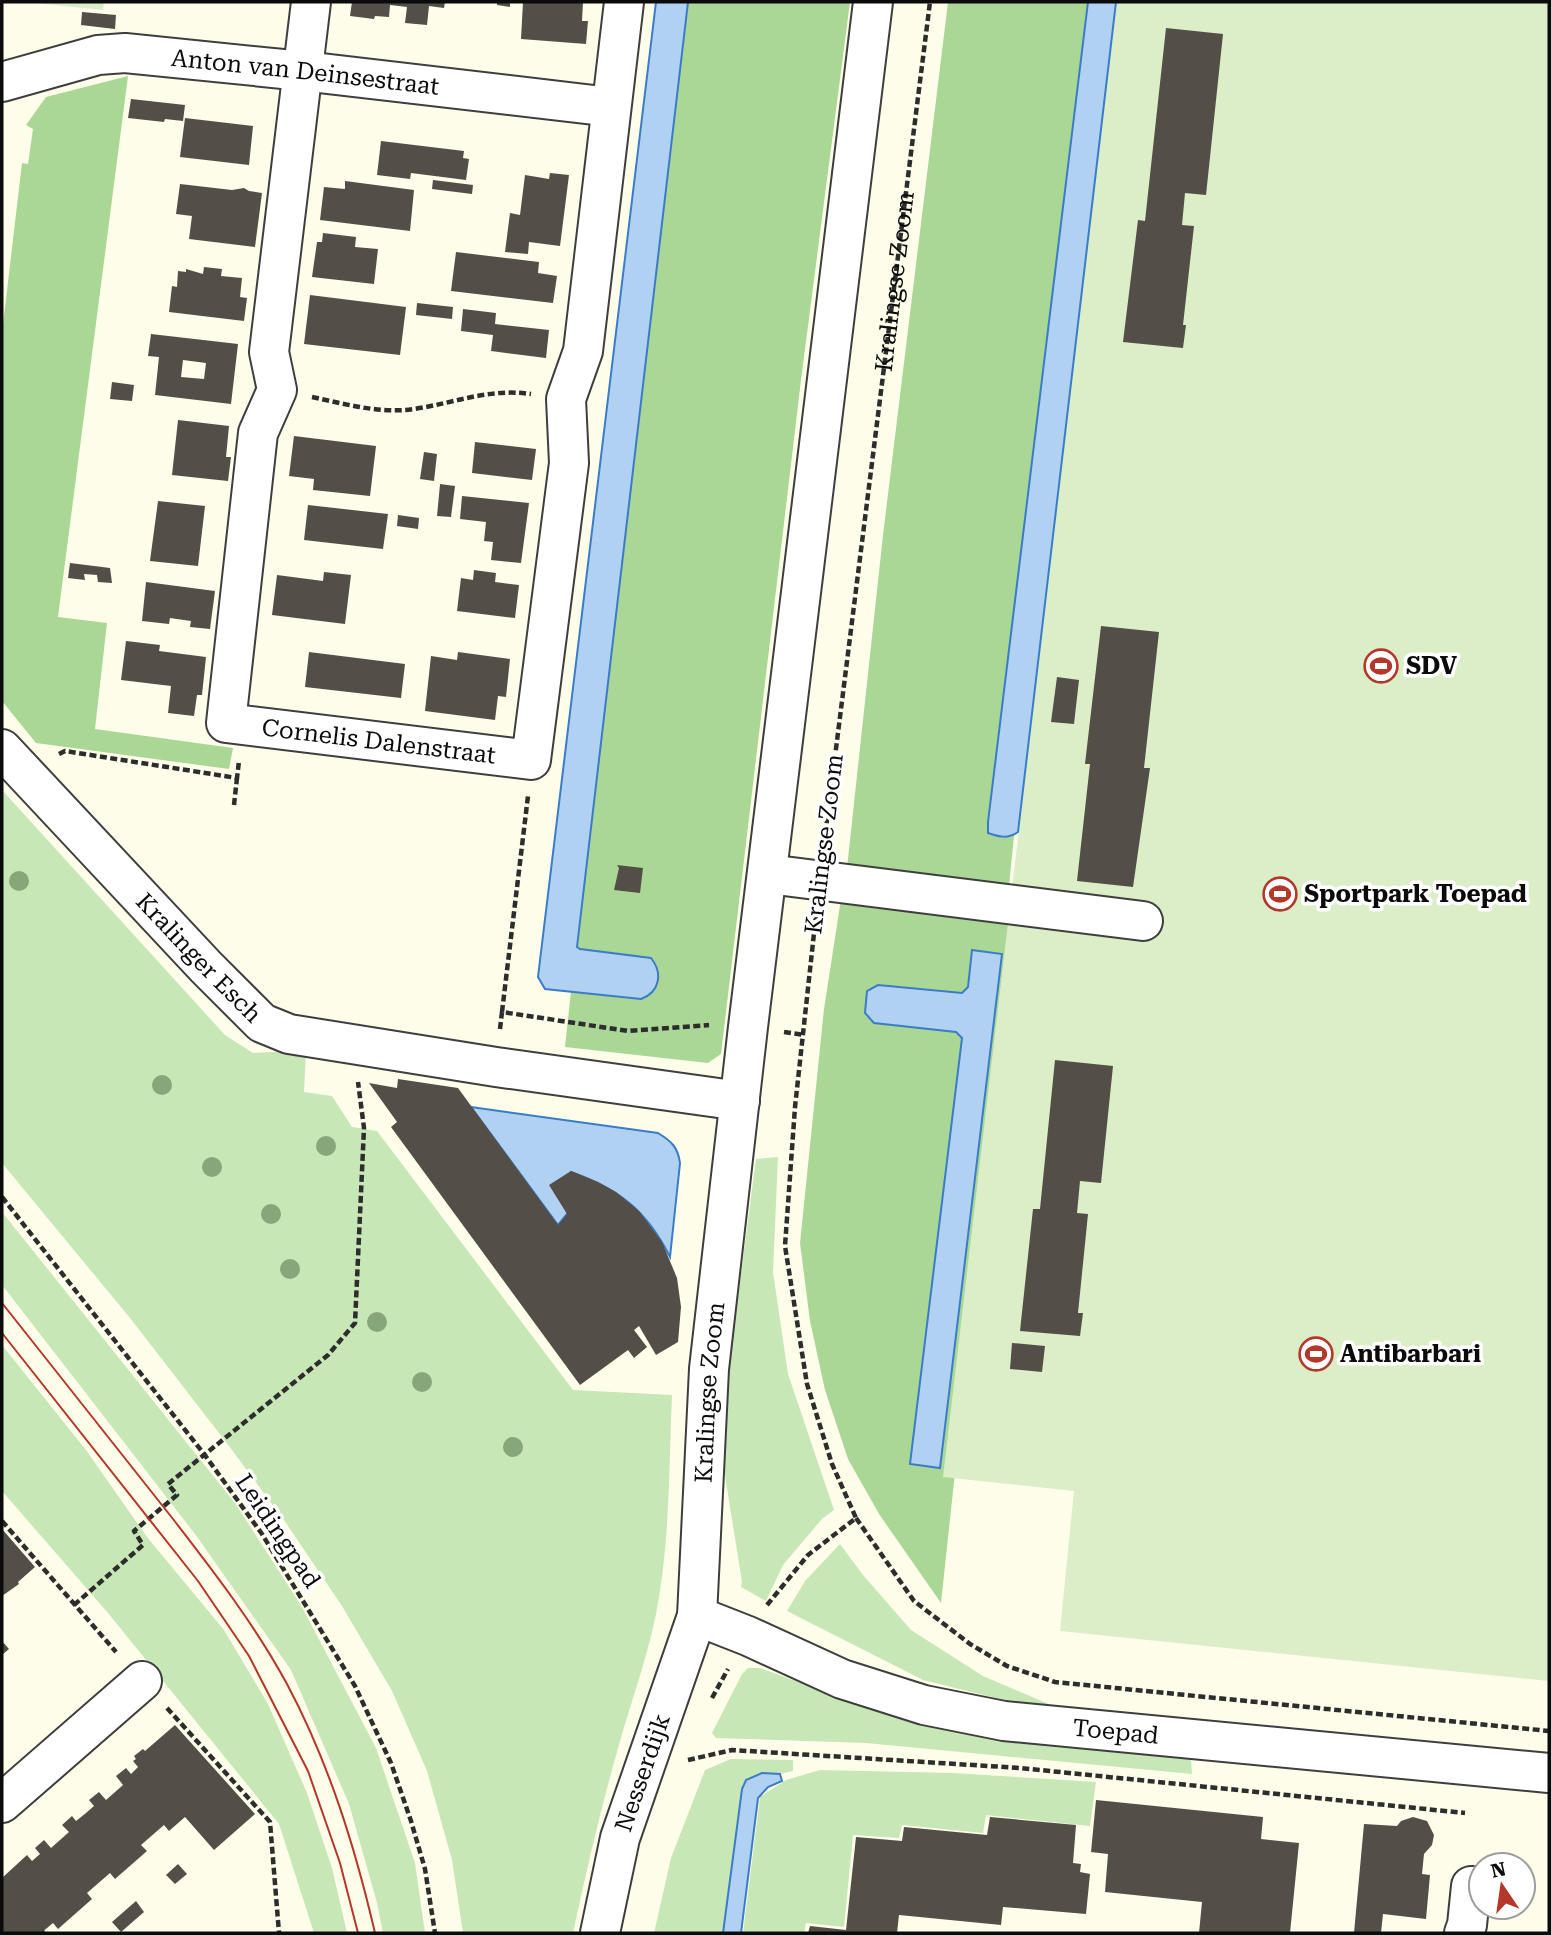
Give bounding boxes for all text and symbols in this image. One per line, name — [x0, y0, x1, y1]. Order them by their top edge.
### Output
street label: Anton van Deinsestraat — [170, 44, 441, 101]
street label: Kralingse Zoom — [870, 190, 920, 373]
sports icon: SDV — [1362, 647, 1400, 685]
place label: SDV — [1406, 652, 1458, 680]
street label: Cornelis Dalenstraat — [260, 713, 497, 770]
street label: Kralingse Zoom — [799, 752, 849, 936]
sports icon: Sportpark Toepad — [1261, 875, 1299, 913]
place label: Sportpark Toepad — [1304, 880, 1527, 908]
street label: Kralinger Esch — [130, 887, 267, 1028]
street label: Kralingse Zoom — [689, 1300, 731, 1484]
sports icon: Antibarbari — [1297, 1335, 1335, 1373]
place label: Antibarbari — [1340, 1340, 1481, 1368]
street label: Leidingpad — [230, 1469, 326, 1593]
street label: Nesserdijk — [609, 1710, 676, 1836]
street label: Toepad — [1072, 1714, 1160, 1750]
north arrow — [1467, 1851, 1537, 1921]
text: N — [1489, 1857, 1508, 1883]

